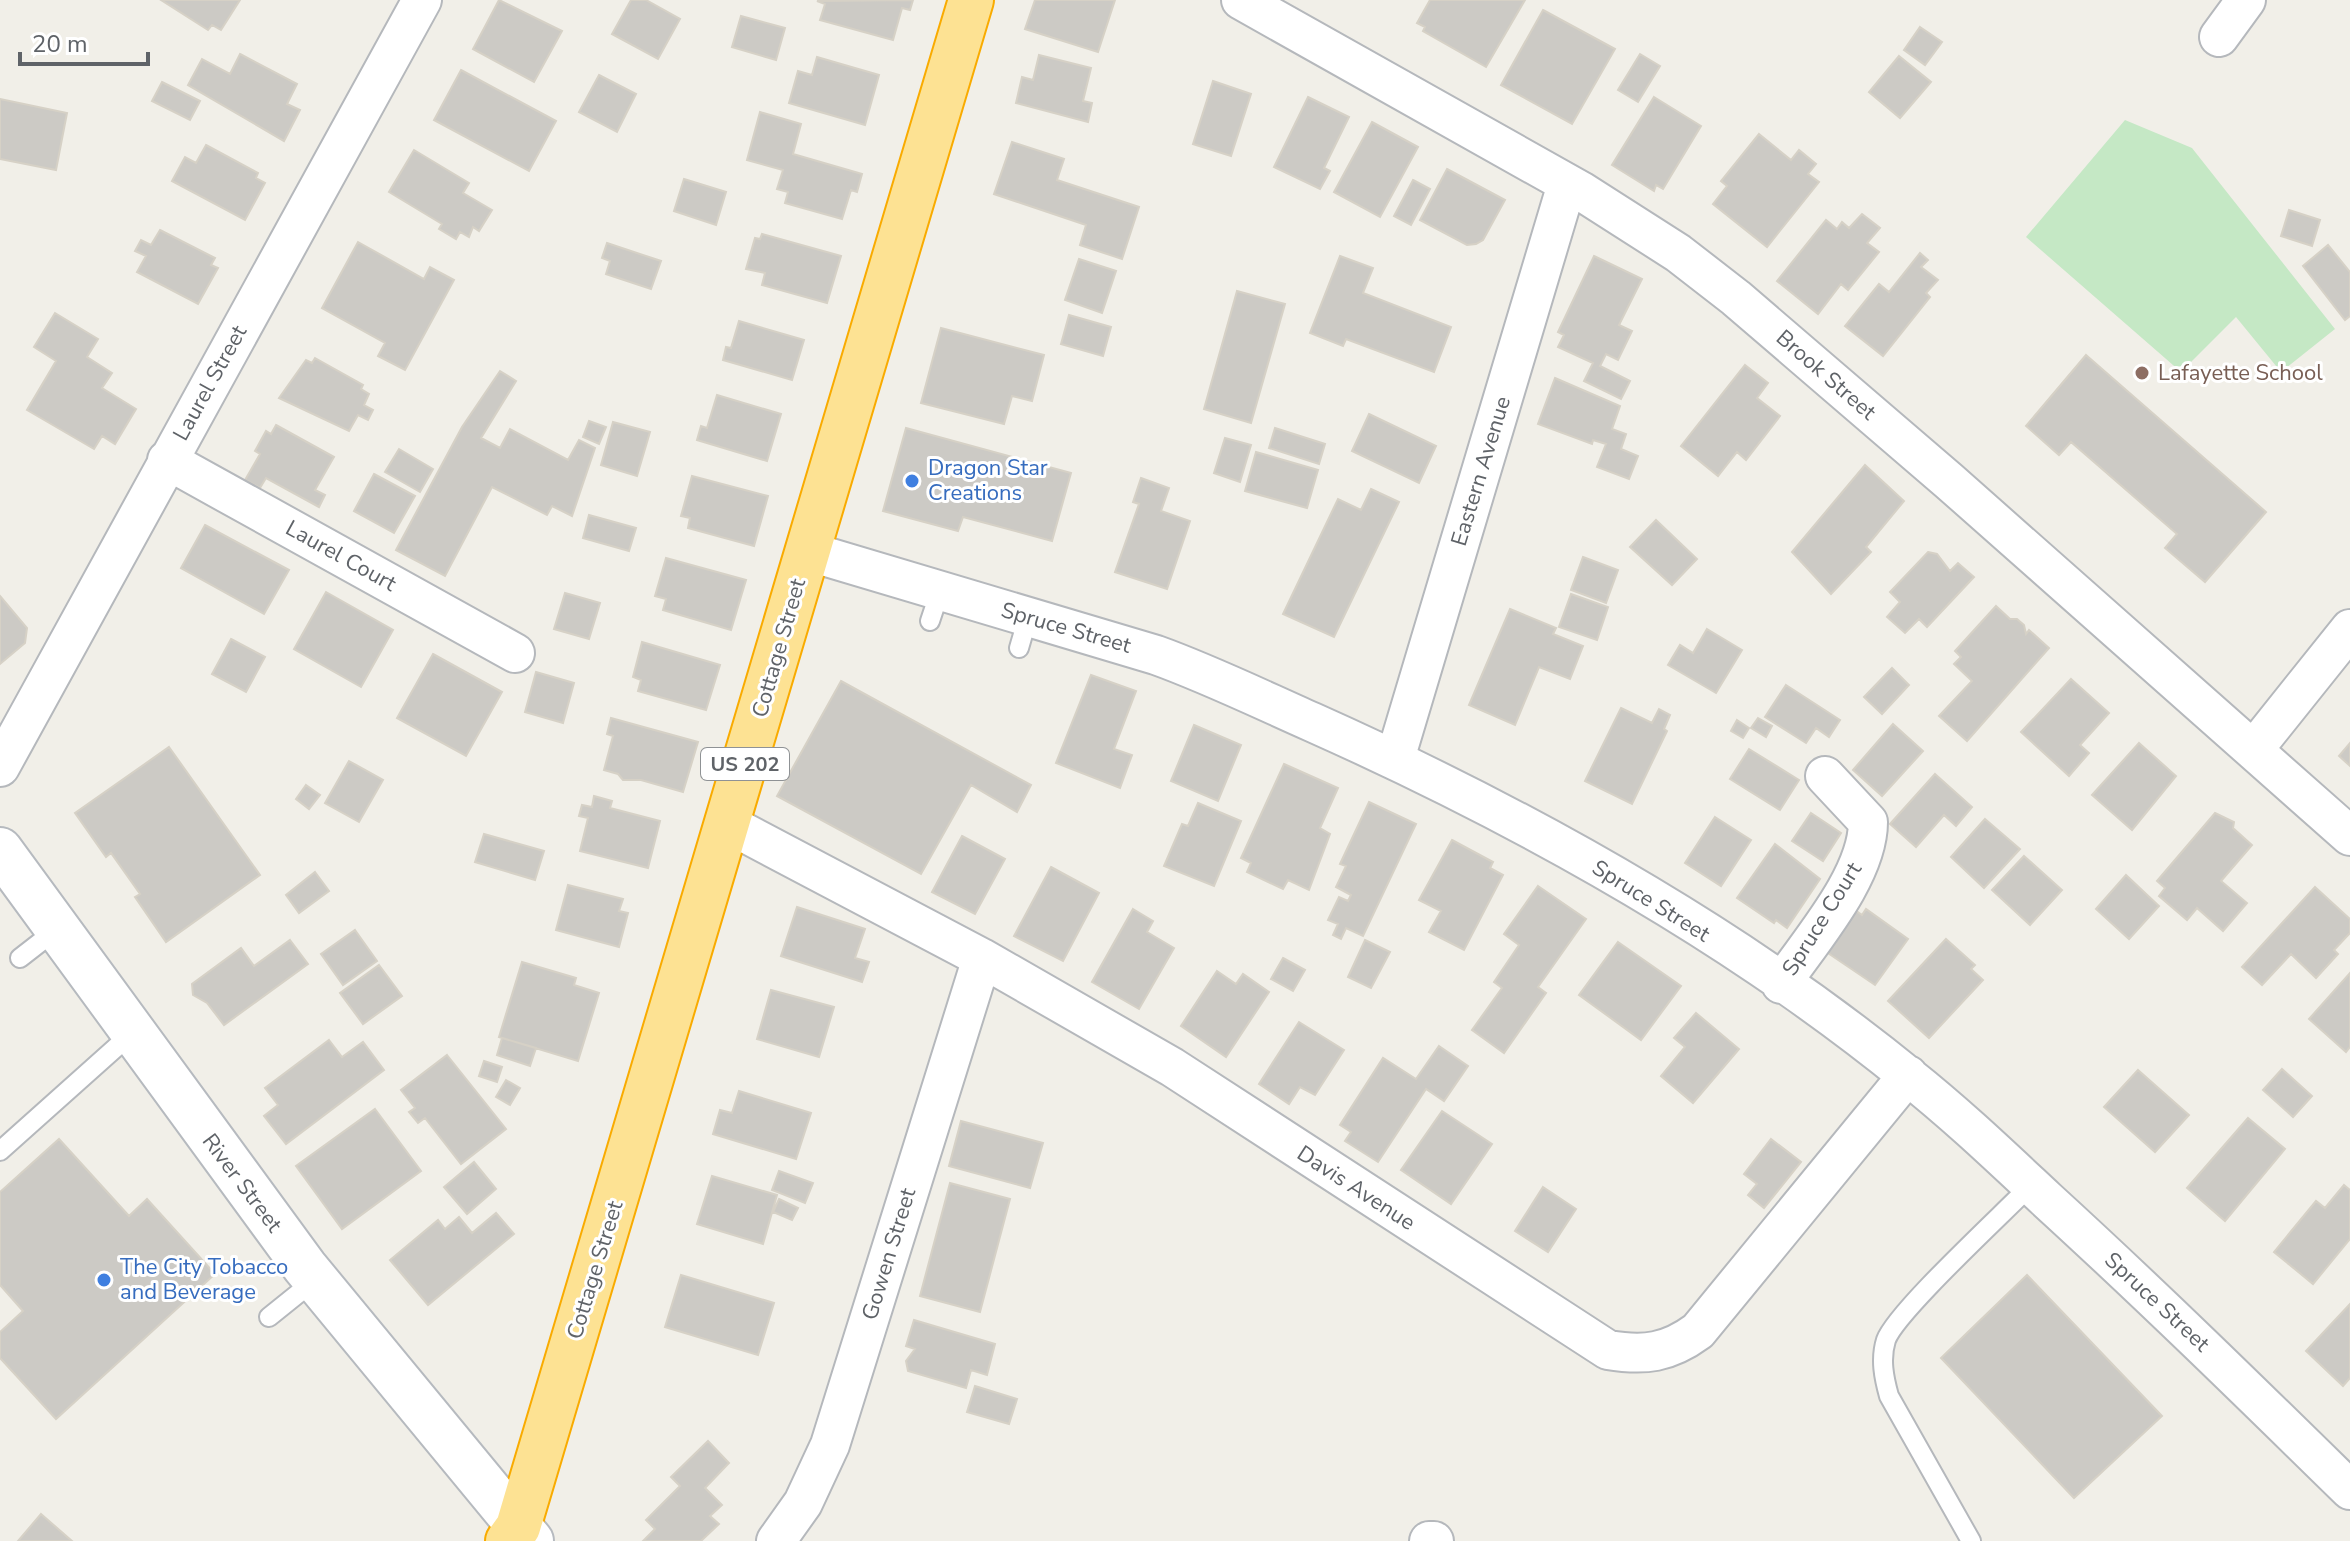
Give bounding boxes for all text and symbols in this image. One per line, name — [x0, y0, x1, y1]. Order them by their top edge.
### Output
scale bar — [20, 16, 148, 66]
text: 20 m — [32, 28, 88, 60]
street label: Laurel Street — [166, 320, 254, 446]
street label: Brook Street — [1769, 323, 1883, 427]
place label: Lafayette School — [2158, 358, 2323, 388]
marker: Lafayette School — [2133, 364, 2151, 382]
street label: Eastern Avenue — [1444, 393, 1518, 549]
place label: Dragon Star Creations — [928, 453, 1048, 508]
marker: Dragon Star Creations — [903, 472, 921, 490]
street label: Laurel Court — [280, 513, 402, 599]
street label: Cottage Street — [745, 575, 813, 721]
street label: Spruce Street — [997, 595, 1135, 661]
road number: US 202 — [701, 748, 789, 780]
street label: Spruce Street — [1586, 853, 1716, 949]
street label: Spruce Court — [1775, 856, 1869, 982]
street label: River Street — [195, 1128, 289, 1239]
street label: Davis Avenue — [1291, 1139, 1421, 1237]
street label: Gowen Street — [855, 1184, 923, 1324]
street label: Cottage Street — [560, 1197, 630, 1343]
street label: Spruce Street — [2098, 1245, 2216, 1359]
place label: The City Tobacco and Beverage — [120, 1252, 288, 1307]
marker: The City Tobacco and Beverage — [95, 1271, 113, 1289]

